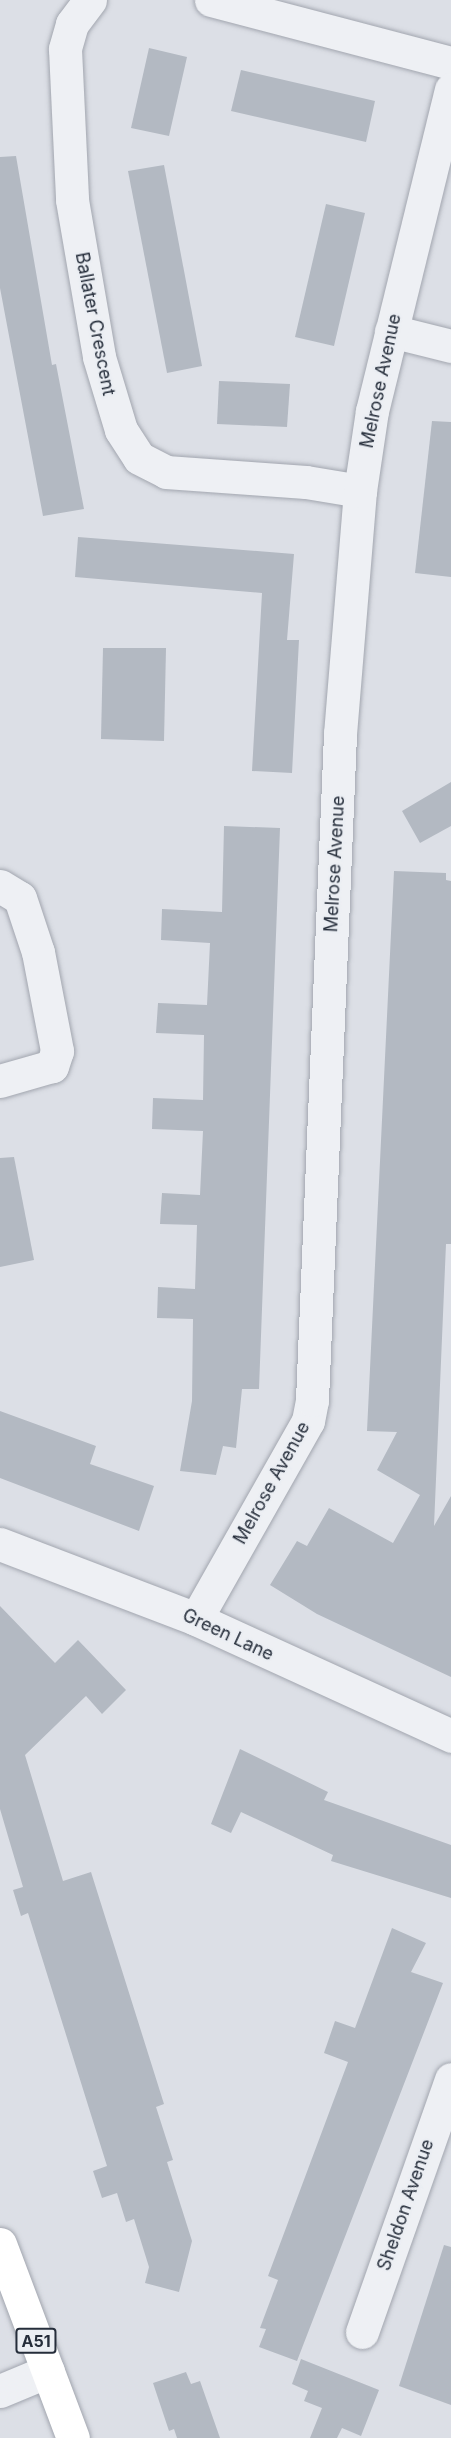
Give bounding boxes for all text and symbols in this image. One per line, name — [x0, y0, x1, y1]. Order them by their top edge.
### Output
street label: Ballater Crescent — [71, 250, 119, 398]
street label: Melrose Avenue — [356, 312, 406, 450]
street label: Melrose Avenue — [321, 795, 349, 933]
street label: Melrose Avenue — [229, 1418, 315, 1548]
street label: Green Lane — [179, 1605, 277, 1665]
street label: Sheldon Avenue — [373, 2136, 439, 2274]
road number: A51 — [15, 2328, 57, 2354]

